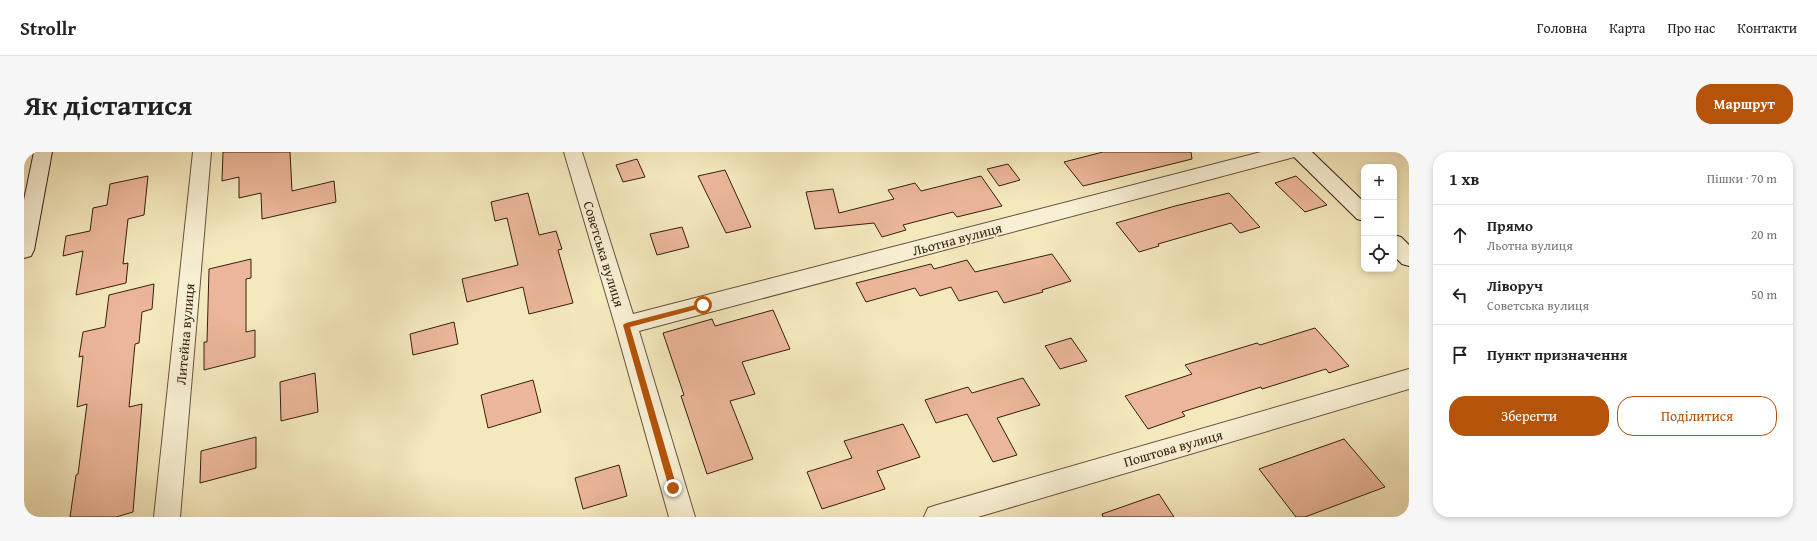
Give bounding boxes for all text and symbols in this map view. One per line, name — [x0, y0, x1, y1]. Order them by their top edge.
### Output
text: Strollr — [20, 14, 76, 42]
text: Головна — [1537, 18, 1587, 38]
text: Карта — [1609, 18, 1645, 38]
text: Про нас — [1667, 18, 1715, 38]
text: Контакти — [1737, 18, 1797, 38]
text: Як дістатися — [24, 84, 192, 125]
button: Маршрут — [1696, 84, 1793, 124]
map controls — [1361, 164, 1397, 272]
button: + — [1361, 164, 1397, 200]
text: 1 хв — [1449, 166, 1479, 191]
text: Пішки · 70 m — [1707, 169, 1777, 188]
street label: Советська вулиця — [578, 199, 630, 309]
button: − — [1361, 200, 1397, 236]
text: Прямо — [1487, 215, 1533, 236]
street label: Льотна вулиця — [910, 217, 1004, 261]
icon: ahead — [1449, 224, 1471, 246]
text: 20 m — [1751, 225, 1777, 244]
button: locate — [1361, 236, 1397, 272]
text: Льотна вулиця — [1487, 236, 1573, 255]
text: Ліворуч — [1487, 275, 1543, 296]
street label: Литейна вулиця — [171, 282, 199, 386]
icon: left — [1449, 284, 1471, 306]
text: 50 m — [1751, 285, 1777, 304]
route start — [694, 296, 712, 314]
text: Советська вулиця — [1487, 296, 1589, 315]
icon: arrive — [1449, 344, 1471, 366]
text: Пункт призначення — [1487, 344, 1628, 365]
button: Зберегти — [1449, 396, 1609, 436]
button: Поділитися — [1617, 396, 1777, 436]
street label: Поштова вулиця — [1121, 424, 1225, 472]
route end — [664, 479, 682, 497]

